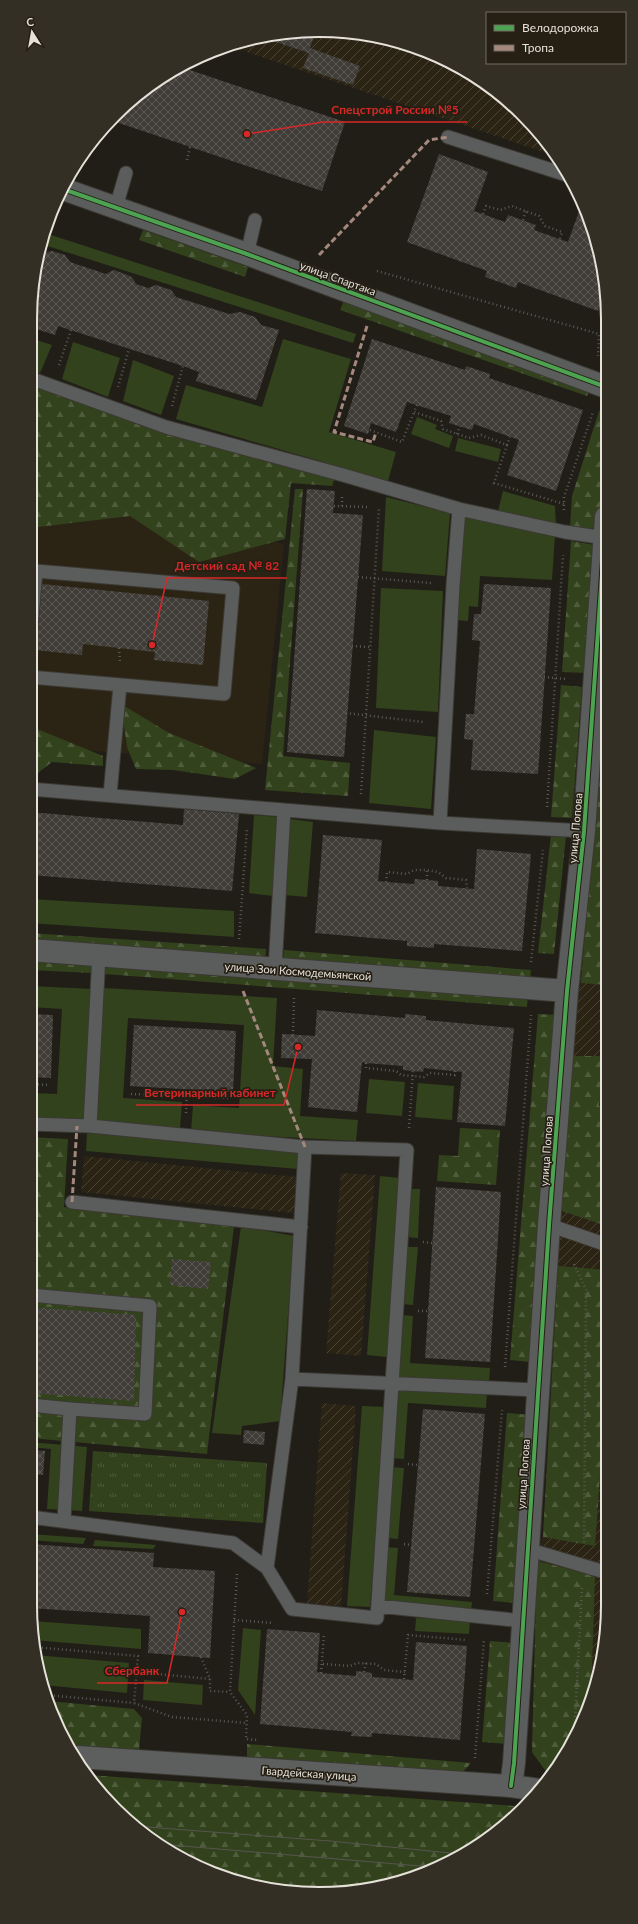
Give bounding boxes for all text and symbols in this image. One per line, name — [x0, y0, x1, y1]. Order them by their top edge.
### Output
north arrow — [12, 12, 52, 52]
legend — [486, 12, 626, 64]
text: С — [25, 14, 36, 29]
text: Велодорожка — [522, 20, 599, 35]
text: Тропа — [522, 40, 554, 55]
callout: Спецстрой России №5 — [323, 98, 467, 122]
text: Спецстрой России №5 — [331, 102, 459, 117]
street label: улица Спартака — [298, 258, 378, 298]
callout: Детский сад № 82 — [167, 554, 287, 578]
text: Детский сад № 82 — [175, 558, 279, 573]
street label: улица Попова — [565, 792, 585, 864]
street label: улица Зои Космодемьянской — [224, 959, 372, 983]
callout: Ветеринарный кабинет — [136, 1081, 284, 1105]
text: Ветеринарный кабинет — [144, 1085, 277, 1100]
street label: улица Попова — [537, 1115, 555, 1187]
street label: улица Попова — [514, 1438, 532, 1510]
callout: Сбербанк — [97, 1659, 167, 1683]
text: Сбербанк — [105, 1663, 160, 1678]
street label: Гвардейская улица — [261, 1763, 357, 1783]

